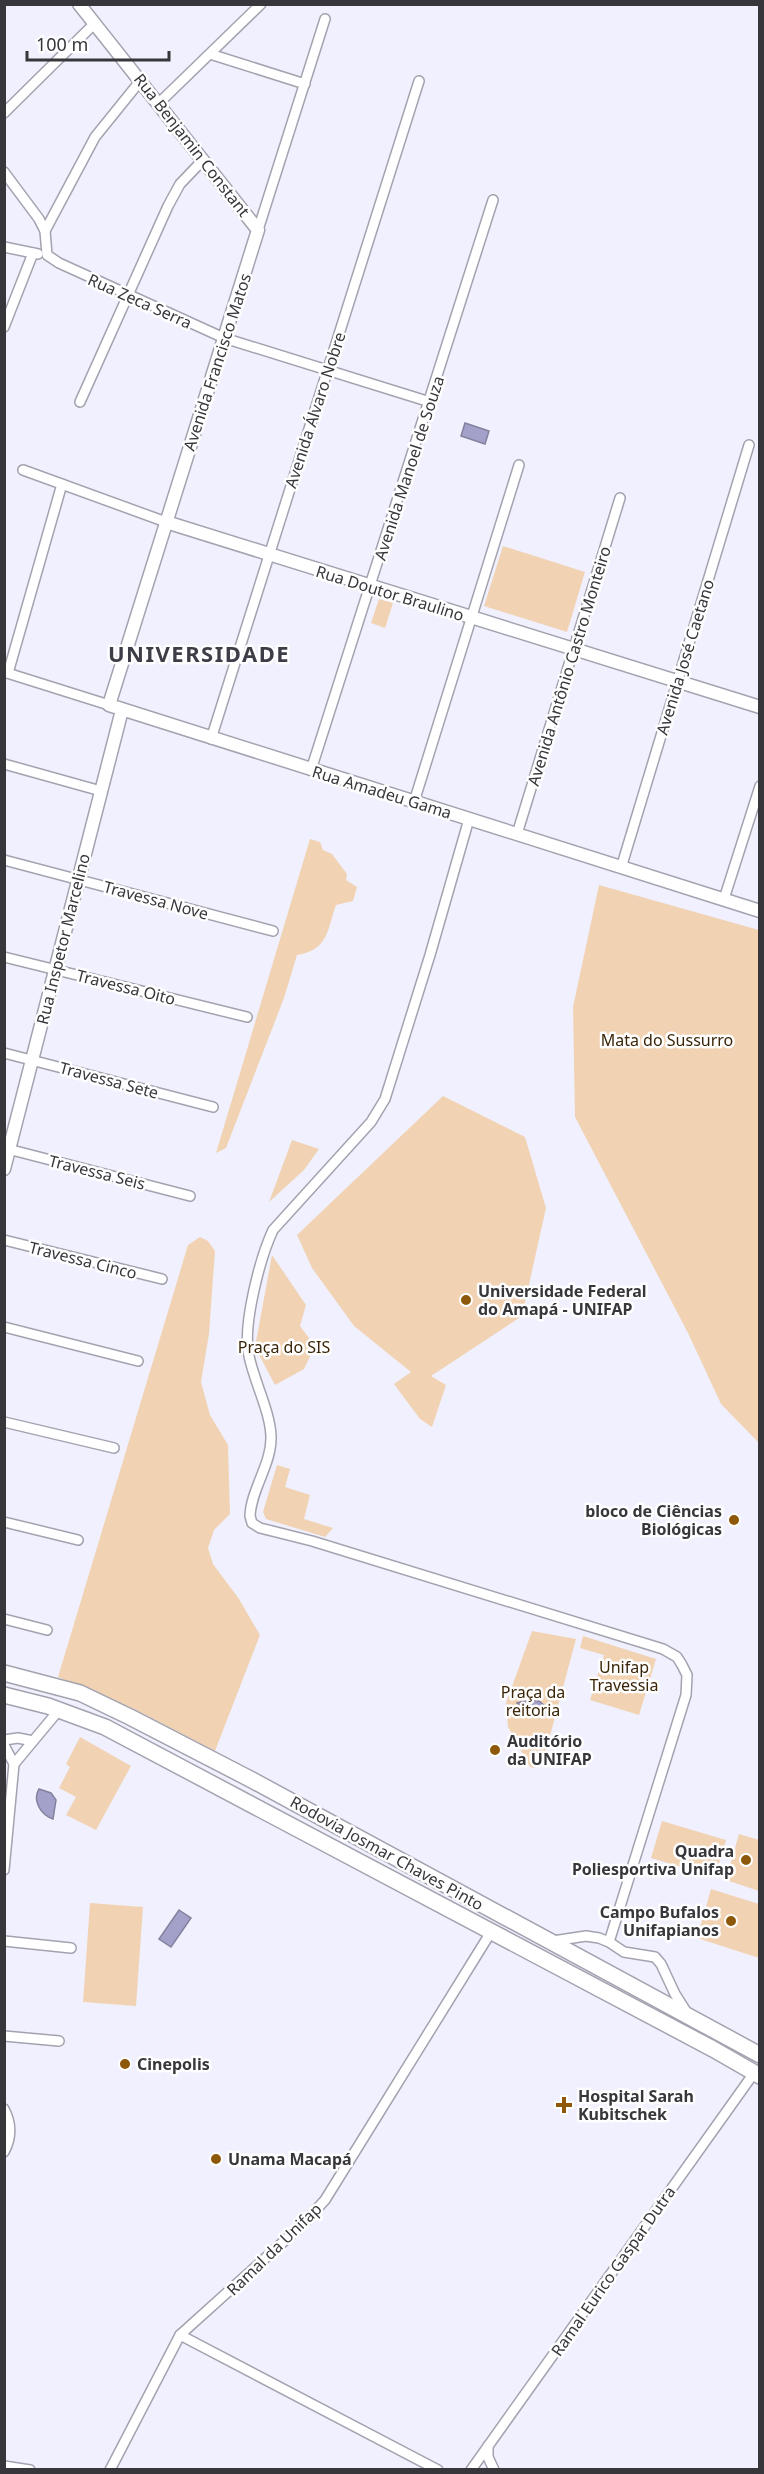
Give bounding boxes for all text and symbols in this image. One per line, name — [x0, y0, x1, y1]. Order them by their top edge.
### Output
scale bar — [27, 24, 170, 62]
text: 100 m — [36, 32, 88, 56]
street label: Rua Benjamin Constant — [129, 69, 255, 221]
street label: Rua Zeca Serra — [85, 268, 195, 334]
street label: Avenida Francisco Matos — [178, 270, 256, 454]
street label: Avenida Álvaro Nobre — [279, 329, 351, 491]
street label: Avenida Manoel de Souza — [369, 373, 449, 563]
street label: Avenida Antônio Castro Monteiro — [522, 544, 616, 788]
street label: Rua Doutor Braulino — [313, 560, 467, 626]
street label: Avenida José Caetano — [651, 576, 719, 738]
district label: UNIVERSIDADE — [108, 638, 290, 668]
street label: Rua Amadeu Gama — [310, 760, 454, 824]
street label: Rua Inspetor Marcelino — [31, 851, 95, 1027]
street label: Travessa Nove — [101, 875, 211, 925]
street label: Travessa Oito — [74, 964, 178, 1010]
park label: Mata do Sussurro — [601, 1029, 733, 1051]
street label: Travessa Sete — [57, 1056, 161, 1104]
street label: Travessa Seis — [47, 1149, 147, 1195]
street label: Travessa Cinco — [27, 1236, 139, 1284]
place label: Universidade Federal do Amapá - UNIFAP — [478, 1280, 647, 1320]
marker: Universidade Federal do Amapá - UNIFAP — [459, 1293, 473, 1307]
park label: Praça do SIS — [238, 1336, 330, 1358]
place label: bloco de Ciências Biológicas — [585, 1500, 722, 1540]
marker: bloco de Ciências Biológicas — [727, 1513, 741, 1527]
park label: Unifap Travessia — [590, 1656, 658, 1696]
park label: Praça da reitoria — [501, 1681, 565, 1721]
place label: Auditório da UNIFAP — [507, 1730, 592, 1770]
marker: Auditório da UNIFAP — [488, 1743, 502, 1757]
street label: Rodovia Josmar Chaves Pinto — [286, 1791, 488, 1915]
place label: Quadra Poliesportiva Unifap — [572, 1840, 734, 1880]
marker: Quadra Poliesportiva Unifap — [739, 1853, 753, 1867]
place label: Campo Bufalos Unifapianos — [600, 1901, 719, 1941]
marker: Campo Bufalos Unifapianos — [724, 1914, 738, 1928]
place label: Cinepolis — [137, 2053, 210, 2075]
marker: Cinepolis — [118, 2057, 132, 2071]
place label: Hospital Sarah Kubitschek — [578, 2085, 694, 2125]
marker: Hospital Sarah Kubitschek — [555, 2096, 573, 2114]
place label: Unama Macapá — [228, 2148, 352, 2170]
marker: Unama Macapá — [209, 2152, 223, 2166]
street label: Ramal Eurico Gaspar Dutra — [546, 2182, 680, 2360]
street label: Ramal da Unifap — [222, 2198, 326, 2300]

